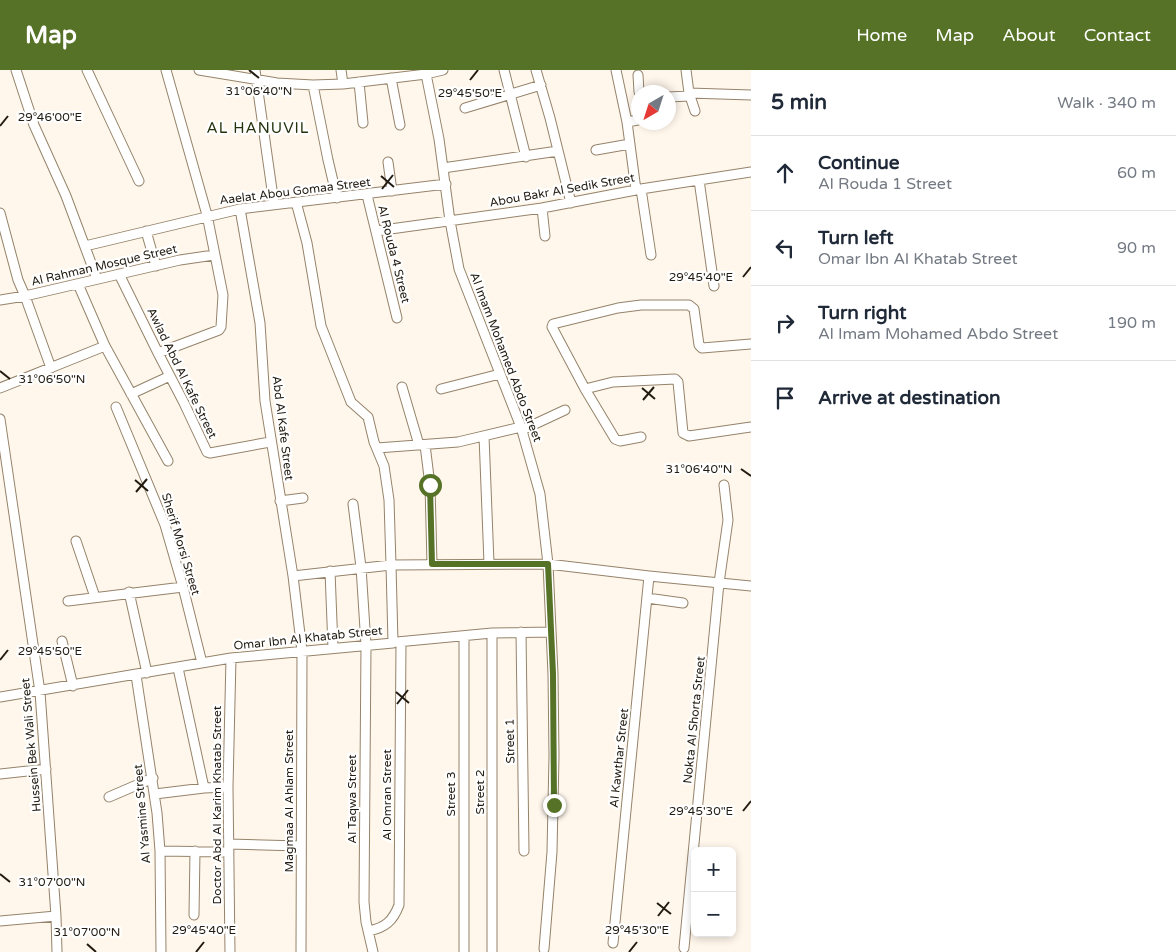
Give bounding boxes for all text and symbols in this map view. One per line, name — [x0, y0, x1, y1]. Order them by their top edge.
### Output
text: Map — [25, 21, 77, 50]
text: Home — [856, 24, 907, 46]
text: Map — [935, 24, 974, 46]
text: About — [1002, 24, 1056, 46]
text: Contact — [1084, 24, 1151, 46]
text: 31°06'40"N — [226, 84, 293, 98]
north arrow — [631, 85, 676, 130]
text: 29°45'50"E — [438, 86, 503, 100]
text: 5 min — [771, 90, 827, 115]
text: Walk · 340 m — [1057, 93, 1156, 113]
text: 29°46'00"E — [18, 110, 83, 124]
district label: AL HANUVIL — [207, 119, 310, 137]
text: Continue — [818, 152, 900, 174]
icon: ahead — [771, 159, 799, 187]
text: 60 m — [1117, 163, 1156, 183]
street label: Abou Bakr Al Sedik Street — [488, 170, 636, 210]
text: Al Rouda 1 Street — [818, 174, 952, 194]
street label: Aaelat Abou Gomaa Street — [219, 175, 372, 207]
street label: Al Rouda 4 Street — [375, 204, 413, 305]
text: Turn left — [818, 227, 894, 249]
icon: left — [771, 234, 799, 262]
text: 90 m — [1117, 238, 1156, 258]
street label: Al Rahman Mosque Street — [30, 241, 179, 289]
text: Omar Ibn Al Khatab Street — [818, 249, 1018, 269]
street label: Al Imam Mohamed Abdo Street — [467, 270, 545, 444]
text: 29°45'40"E — [669, 270, 734, 284]
text: Turn right — [818, 302, 906, 324]
street label: Awlad Abd Al Kafe Street — [144, 305, 220, 441]
icon: right — [771, 309, 799, 337]
text: 190 m — [1107, 313, 1156, 333]
text: Al Imam Mohamed Abdo Street — [818, 324, 1058, 344]
text: 31°06'50"N — [19, 372, 86, 386]
street label: Abd Al Kafe Street — [270, 375, 296, 481]
icon: arrive — [771, 384, 799, 412]
text: Arrive at destination — [818, 387, 1001, 409]
text: 31°06'40"N — [666, 462, 733, 476]
route start — [419, 474, 442, 497]
street label: Sherif Morsi Street — [159, 491, 203, 597]
street label: Omar Ibn Al Khatab Street — [233, 623, 384, 653]
text: 29°45'50"E — [18, 644, 83, 658]
street label: Nokta Al Shorta Street — [680, 655, 708, 784]
street label: Hussein Bek Wali Street — [18, 677, 44, 813]
street label: Doctor Abd Al Karim Khatab Street — [210, 705, 224, 904]
street label: Al Kawthar Street — [607, 707, 631, 808]
street label: Street 1 — [503, 718, 517, 764]
street label: Magmaa Al Ahlam Street — [282, 729, 296, 872]
street label: Al Omran Street — [380, 749, 394, 841]
street label: Al Taqwa Street — [345, 754, 359, 844]
street label: Al Yasmine Street — [131, 763, 153, 864]
street label: Street 2 — [473, 770, 487, 814]
street label: Street 3 — [444, 772, 458, 816]
route end — [543, 794, 566, 817]
text: 29°45'30"E — [669, 804, 734, 818]
map controls — [691, 847, 736, 937]
button: + — [691, 847, 736, 892]
text: 31°07'00"N — [19, 875, 86, 889]
button: − — [691, 892, 736, 937]
text: 29°45'40"E — [172, 923, 237, 937]
text: 29°45'30"E — [605, 923, 670, 937]
text: 31°07'00"N — [54, 925, 121, 939]

